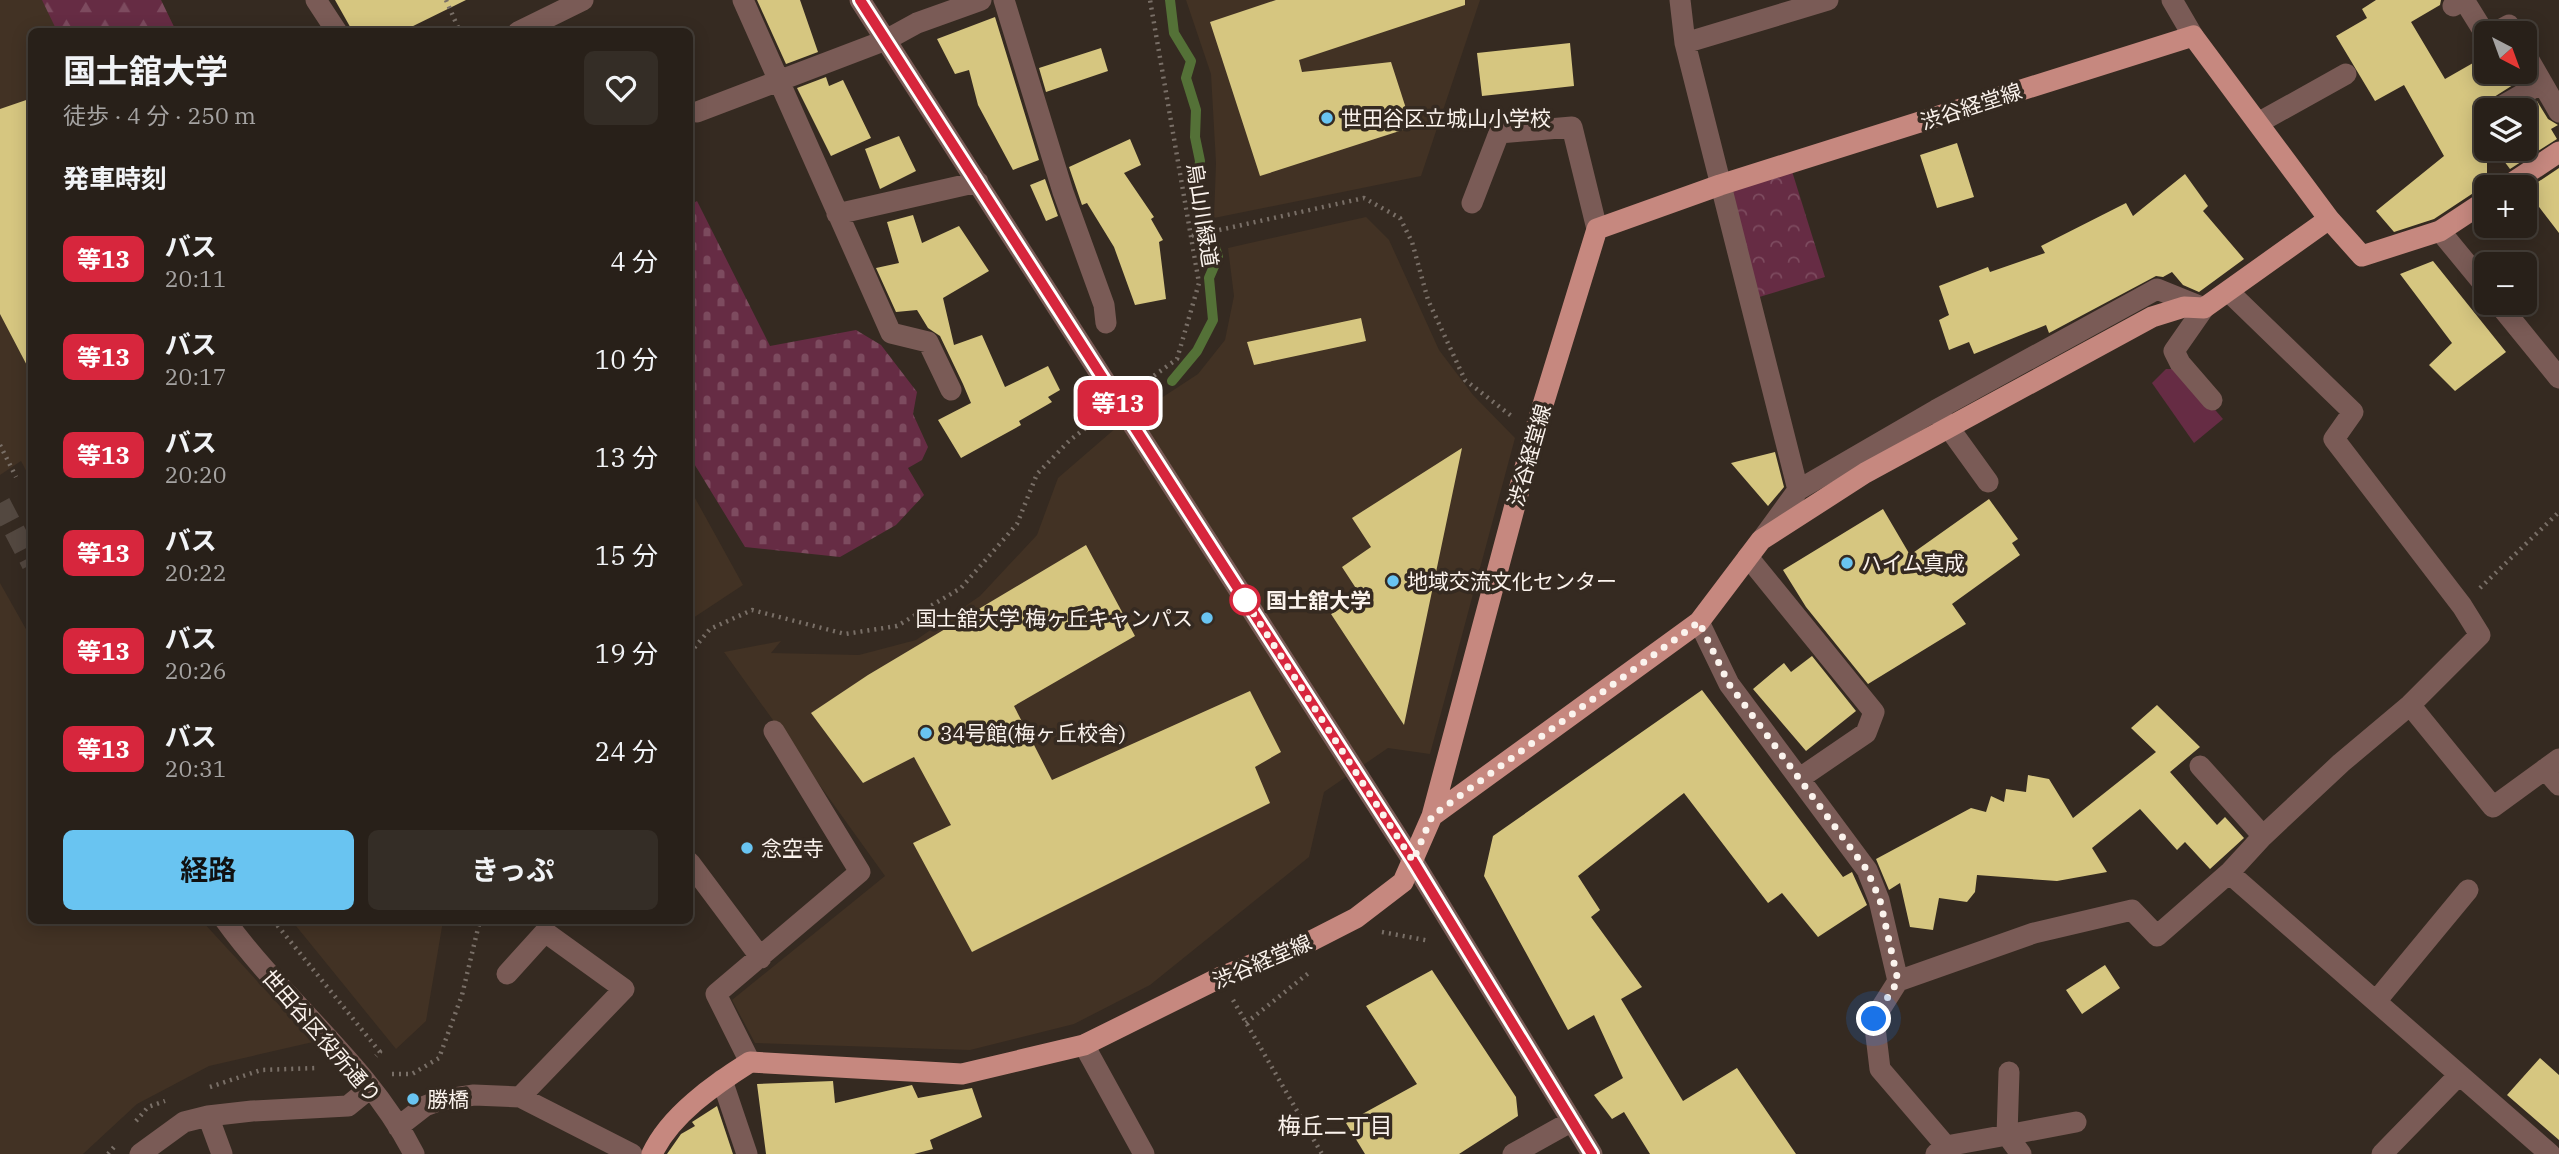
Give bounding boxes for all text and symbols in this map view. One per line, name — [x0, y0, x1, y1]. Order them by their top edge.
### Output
north arrow — [2474, 21, 2538, 84]
map controls — [2474, 21, 2537, 315]
text: 国士舘大学 — [63, 49, 228, 92]
button: heart — [584, 51, 658, 125]
street label: 渋谷経堂線 — [1917, 76, 2025, 136]
button: layers — [2474, 98, 2537, 161]
text: 徒歩 · 4 分 · 250 m — [63, 100, 256, 130]
place label: 世田谷区立城山小学校 — [1341, 104, 1551, 132]
marker: 世田谷区立城山小学校 — [1319, 110, 1335, 126]
text: 発車時刻 — [63, 161, 167, 195]
street label: 烏山川緑道 — [1181, 161, 1225, 269]
button: + — [2474, 175, 2537, 238]
text: バス — [165, 229, 217, 263]
text: 等13 — [77, 243, 130, 275]
text: 4 分 — [610, 244, 658, 278]
button: − — [2474, 252, 2537, 315]
text: 20:11 — [165, 263, 227, 293]
text: バス — [165, 327, 217, 361]
text: 等13 — [77, 341, 130, 373]
text: 10 分 — [595, 342, 658, 376]
text: 20:17 — [165, 361, 227, 391]
line badge: 等13 — [1078, 380, 1158, 426]
text: 等13 — [1092, 387, 1144, 419]
street label: 渋谷経堂線 — [1501, 401, 1557, 509]
text: バス — [165, 425, 217, 459]
text: 等13 — [77, 439, 130, 471]
text: 13 分 — [595, 440, 658, 474]
text: 20:20 — [165, 459, 227, 489]
text: バス — [165, 523, 217, 557]
text: 等13 — [77, 537, 130, 569]
text: 15 分 — [595, 538, 658, 572]
place label: ハイム真成 — [1861, 549, 1965, 577]
marker: ハイム真成 — [1839, 555, 1855, 571]
text: 20:22 — [165, 557, 227, 587]
place label: 地域交流文化センター — [1407, 567, 1617, 595]
marker: 地域交流文化センター — [1385, 573, 1401, 589]
marker: 国士舘大学 — [1230, 585, 1260, 615]
place label: 国士舘大学 — [1266, 586, 1371, 614]
place label: 国士舘大学 梅ヶ丘キャンパス — [915, 604, 1193, 632]
marker: 国士舘大学 梅ヶ丘キャンパス — [1199, 610, 1215, 626]
text: バス — [165, 621, 217, 655]
text: 等13 — [77, 635, 130, 667]
text: 19 分 — [595, 636, 658, 670]
text: 20:26 — [165, 655, 227, 685]
text: バス — [165, 719, 217, 753]
place label: 34号館(梅ヶ丘校舎) — [940, 719, 1126, 747]
marker: 34号館(梅ヶ丘校舎) — [918, 725, 934, 741]
text: 等13 — [77, 733, 130, 765]
text: 24 分 — [595, 734, 658, 768]
text: 20:31 — [165, 753, 227, 783]
button: 経路 — [63, 830, 354, 910]
button: きっぷ — [368, 830, 658, 910]
place label: 念空寺 — [761, 834, 824, 862]
marker: 念空寺 — [739, 840, 755, 856]
street label: 渋谷経堂線 — [1208, 928, 1316, 994]
street label: 世田谷区役所通り — [256, 963, 388, 1109]
your location — [1856, 1001, 1891, 1036]
place label: 勝橋 — [427, 1085, 469, 1113]
marker: 勝橋 — [405, 1091, 421, 1107]
district label: 梅丘二丁目 — [1278, 1110, 1393, 1140]

